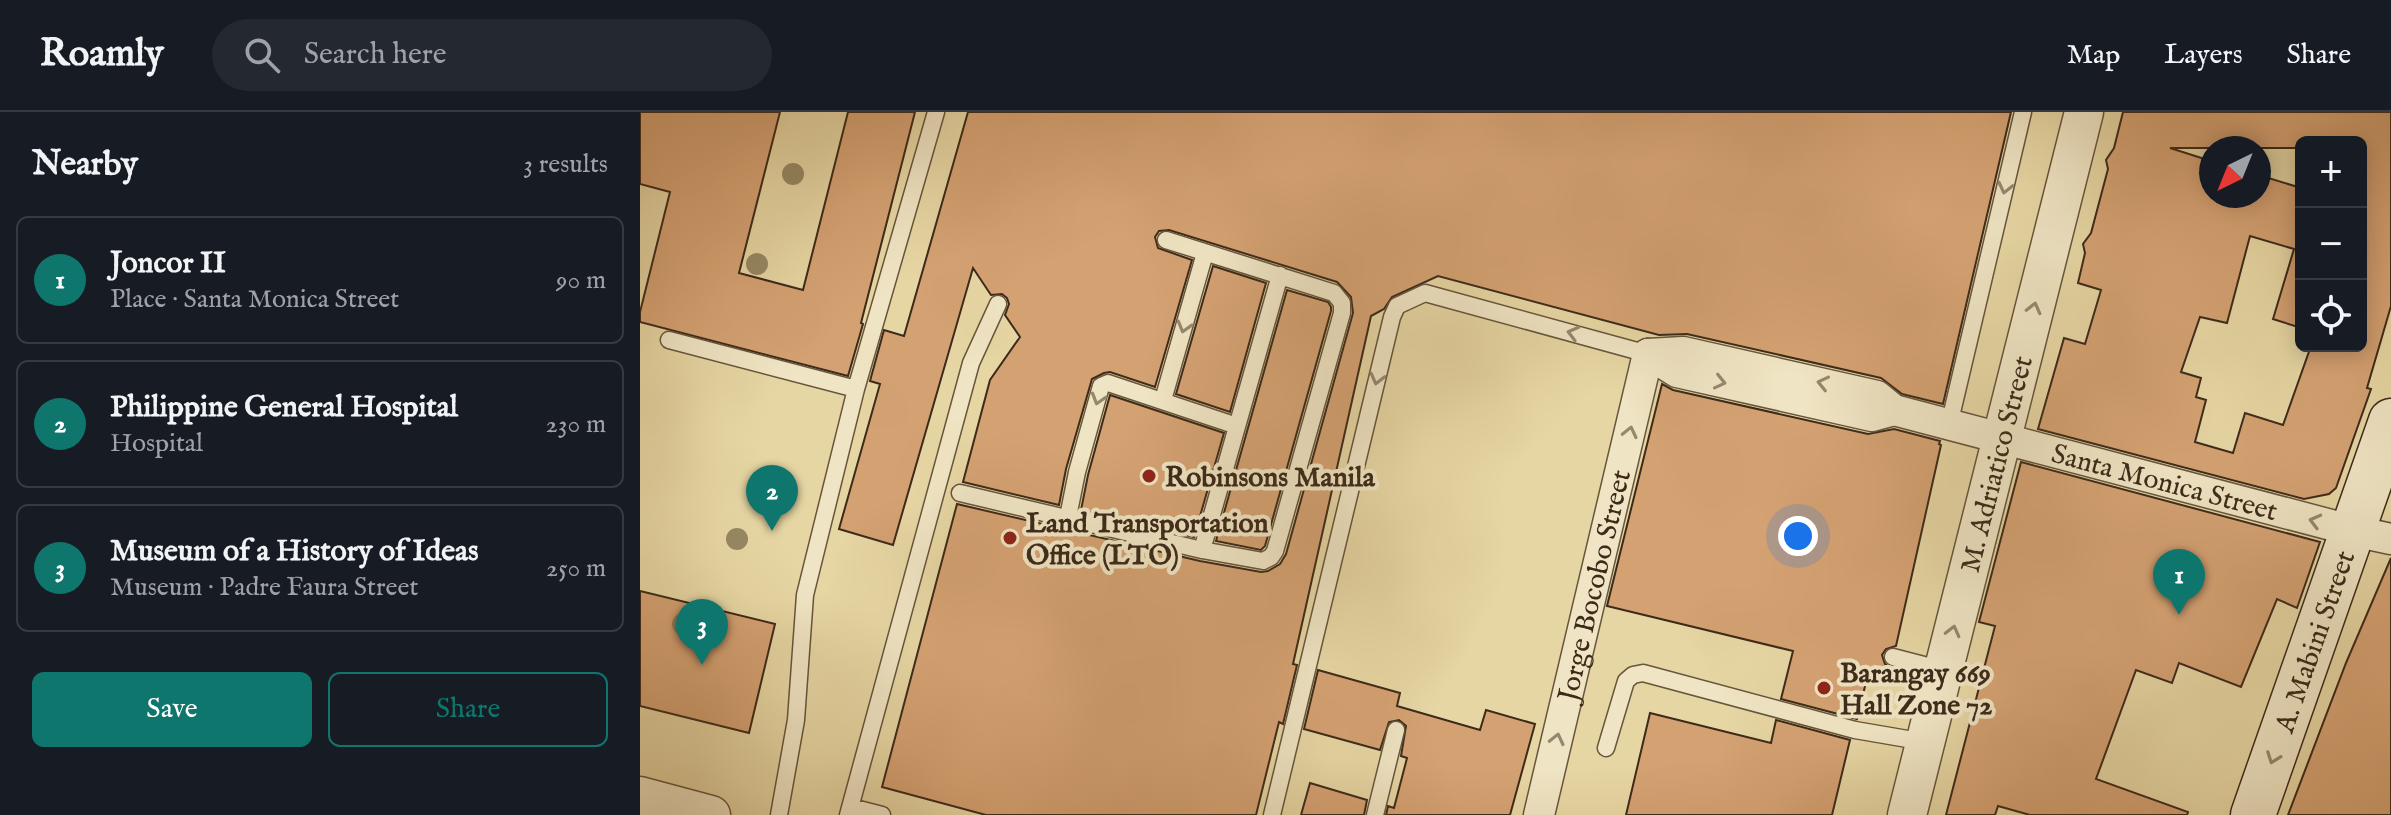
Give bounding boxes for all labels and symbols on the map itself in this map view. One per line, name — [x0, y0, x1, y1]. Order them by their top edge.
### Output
north arrow — [2199, 136, 2271, 208]
one-way arrow — [1997, 181, 2014, 194]
one-way arrow — [2025, 301, 2042, 315]
one-way arrow — [1177, 319, 1193, 333]
one-way arrow — [1566, 326, 1580, 343]
street label: M. Adriatico Street — [1954, 352, 2042, 577]
one-way arrow — [1369, 372, 1386, 385]
one-way arrow — [1712, 373, 1726, 390]
one-way arrow — [1817, 376, 1830, 393]
one-way arrow — [1091, 391, 1107, 405]
one-way arrow — [1620, 425, 1637, 439]
street label: Santa Monica Street — [2047, 437, 2281, 530]
place label: Robinsons Manila — [1165, 461, 1376, 496]
pin: 2 — [746, 465, 798, 531]
street label: Jorge Bocobo Street — [1551, 466, 1640, 708]
marker: Robinsons Manila — [1140, 467, 1158, 485]
place label: Land Transportation Office (LTO) — [1026, 507, 1268, 574]
one-way arrow — [2309, 514, 2323, 531]
your location — [1778, 516, 1818, 556]
marker: Land Transportation Office (LTO) — [1001, 529, 1019, 547]
street label: A. Mabini Street — [2268, 546, 2364, 739]
pin: 1 — [2153, 549, 2205, 615]
pin: 3 — [676, 599, 728, 665]
one-way arrow — [1944, 624, 1961, 638]
place label: Barangay 669 Hall Zone 72 — [1840, 657, 1992, 724]
marker: Barangay 669 Hall Zone 72 — [1815, 679, 1833, 697]
one-way arrow — [1547, 733, 1564, 746]
one-way arrow — [2266, 751, 2282, 765]

